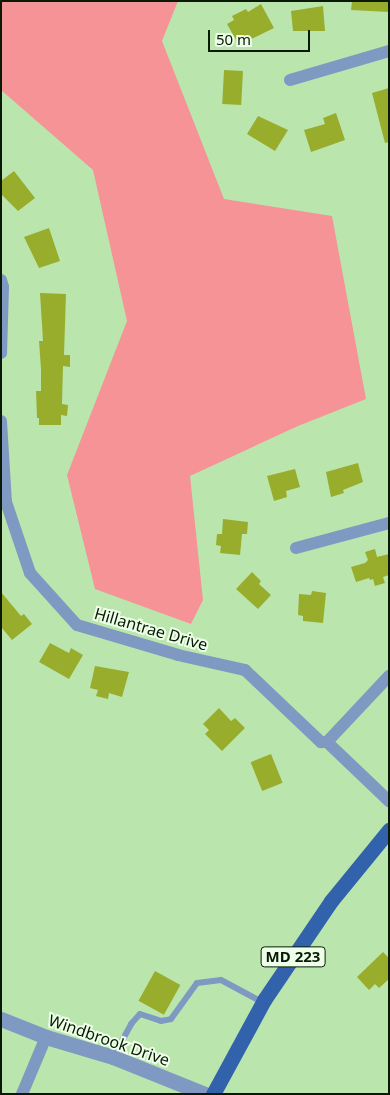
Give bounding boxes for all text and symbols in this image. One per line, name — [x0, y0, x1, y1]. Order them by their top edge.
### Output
scale bar — [210, 20, 312, 52]
text: 50 m — [216, 29, 251, 49]
street label: Hillantrae Drive — [92, 604, 210, 654]
road number: MD 223 — [260, 944, 326, 970]
street label: Windbrook Drive — [46, 1010, 172, 1070]

